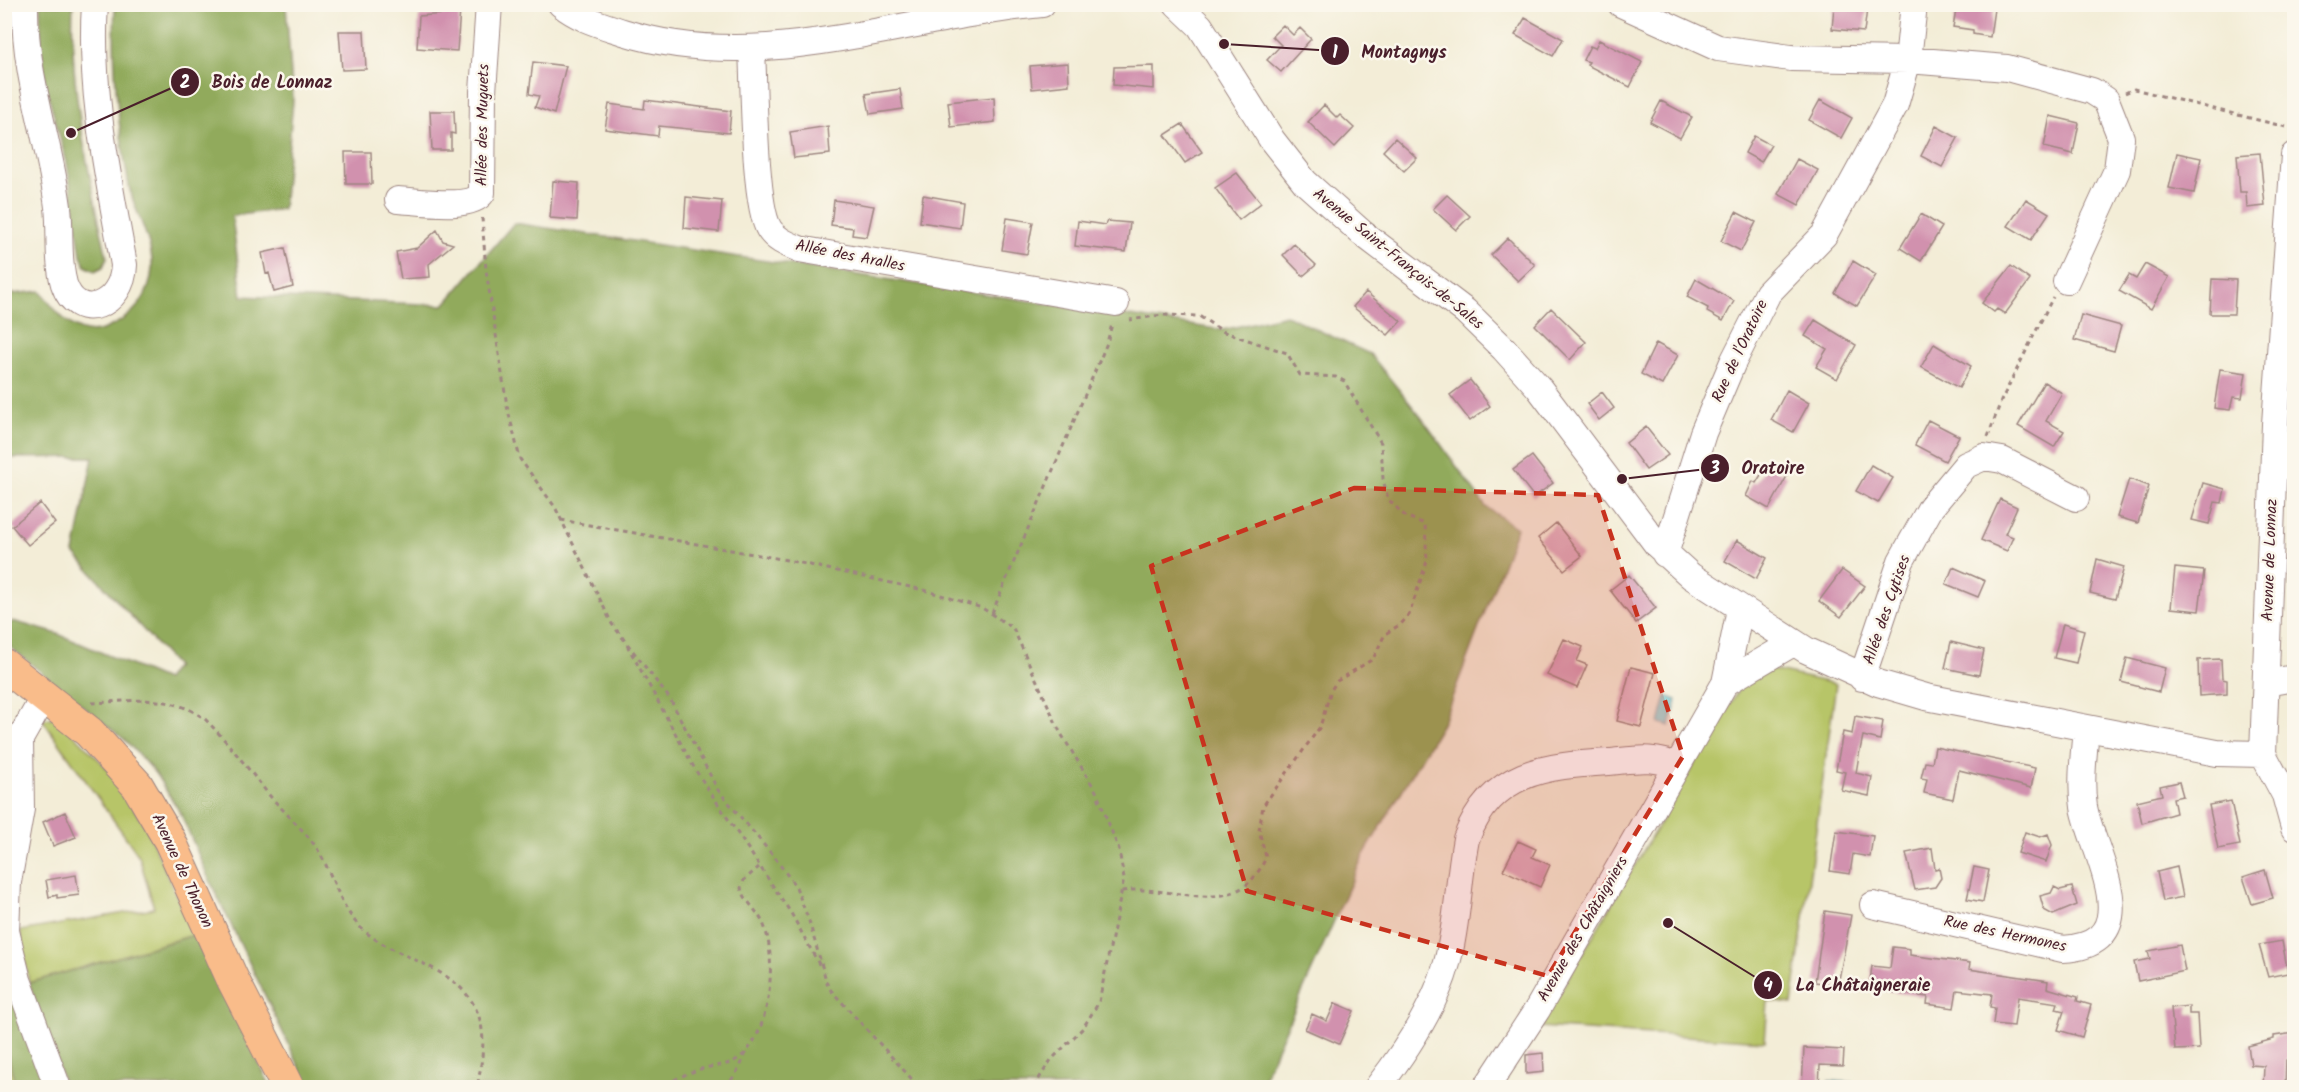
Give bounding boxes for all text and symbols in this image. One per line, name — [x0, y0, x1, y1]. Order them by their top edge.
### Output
callout: Montagnys — [1320, 33, 1459, 69]
text: 1 — [1332, 39, 1338, 68]
text: Montagnys — [1361, 39, 1447, 68]
street label: Allée des Muguets — [469, 63, 497, 186]
callout: Bois de Lonnaz — [170, 64, 344, 100]
text: 2 — [180, 69, 190, 98]
text: Bois de Lonnaz — [212, 69, 333, 98]
street label: Avenue Saint-François-de-Sales — [1307, 182, 1489, 336]
street label: Allée des Aralles — [793, 233, 907, 279]
street label: Rue de l'Oratoire — [1705, 295, 1775, 407]
callout: Oratoire — [1700, 450, 1817, 486]
text: 3 — [1709, 455, 1720, 484]
text: Oratoire — [1741, 455, 1805, 484]
street label: Avenue de Lonnaz — [2255, 498, 2285, 622]
street label: Allée des Cytises — [1857, 552, 1918, 668]
street label: Avenue de Thonon — [145, 810, 219, 932]
street label: Avenue des Châtaigniers — [1531, 851, 1635, 1006]
street label: Rue des Hermones — [1941, 909, 2069, 959]
callout: La Châtaigneraie — [1753, 967, 1942, 1003]
text: 4 — [1763, 972, 1773, 1001]
text: La Châtaigneraie — [1795, 972, 1931, 1001]

